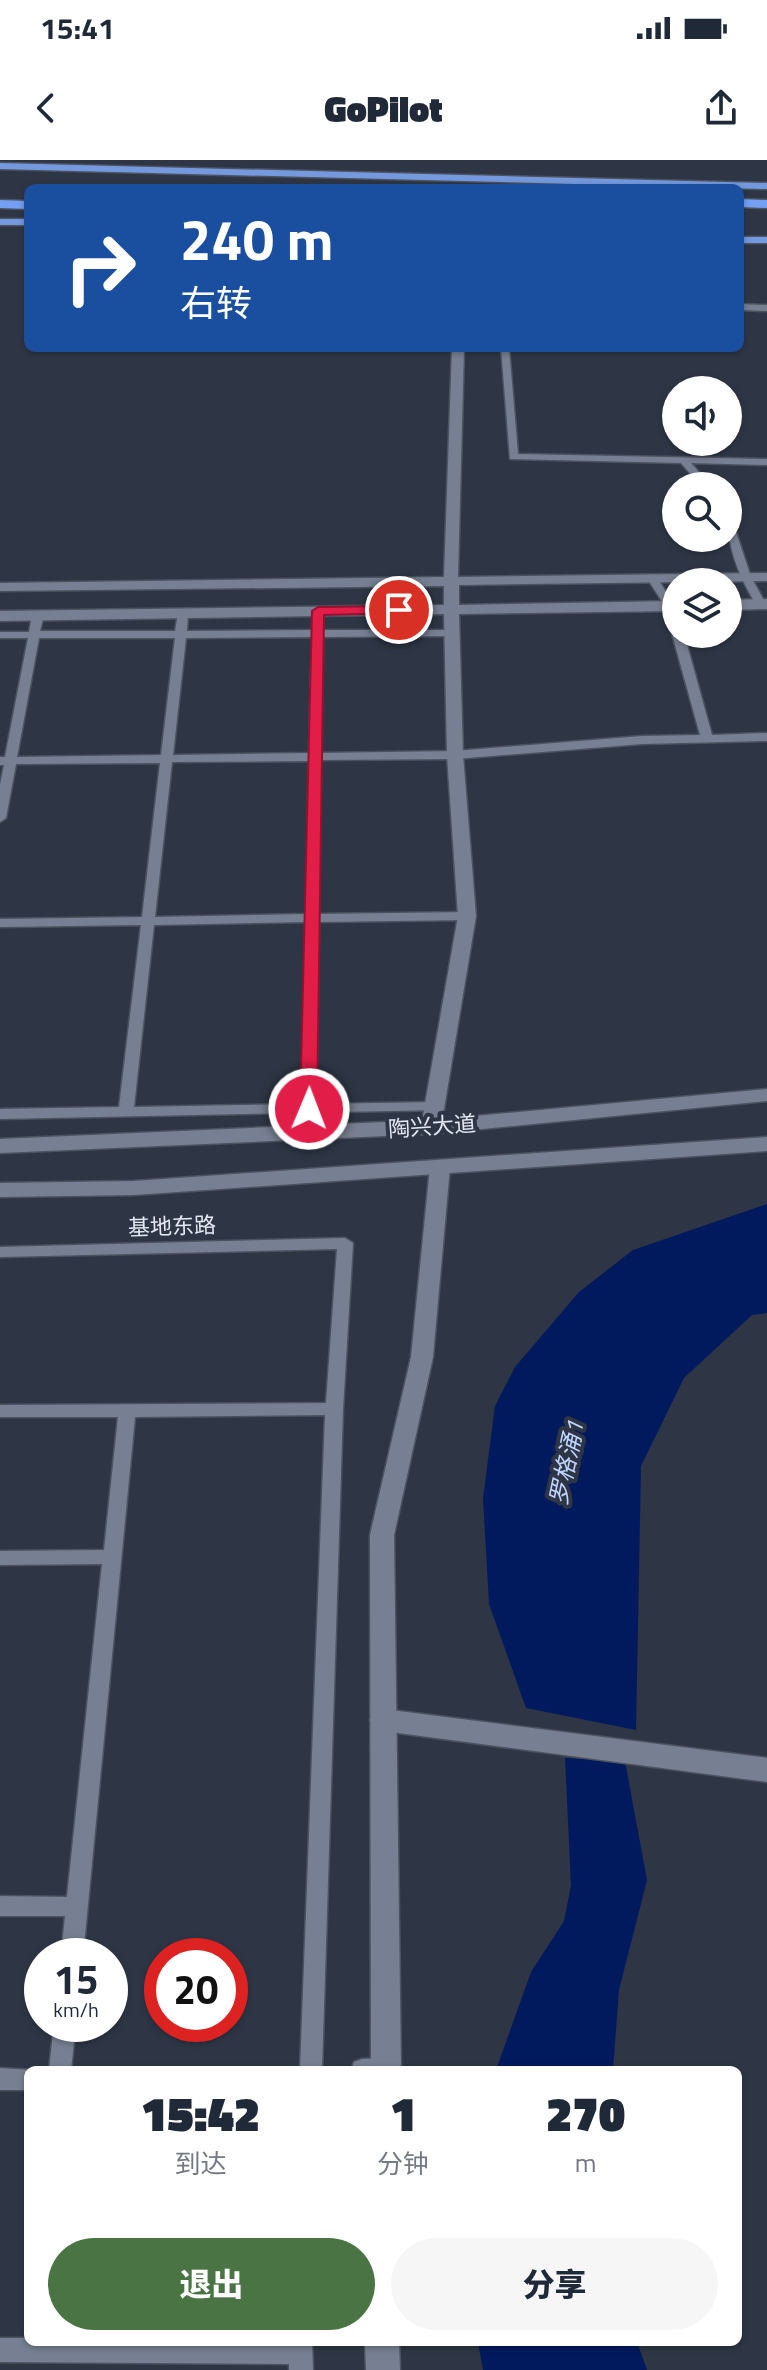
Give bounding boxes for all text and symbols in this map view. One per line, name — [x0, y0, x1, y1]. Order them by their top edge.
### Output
text: 15:41 — [40, 5, 115, 51]
text: GoPilot — [324, 81, 443, 136]
icon: back — [24, 86, 68, 130]
icon: share — [699, 86, 743, 130]
text: 240 m — [180, 197, 333, 282]
icon: right — [48, 216, 152, 320]
text: 右转 — [180, 275, 252, 330]
map controls — [662, 376, 742, 648]
button: sound — [662, 376, 742, 456]
button: search — [662, 472, 742, 552]
button: layers — [662, 568, 742, 648]
pin — [365, 576, 433, 644]
icon: arrive — [377, 588, 421, 632]
position arrow — [267, 1067, 351, 1151]
street label: 陶兴大道 — [387, 1106, 477, 1146]
street label: 基地东路 — [127, 1207, 217, 1245]
water label: 罗格涌1 — [540, 1417, 593, 1508]
speed limit sign: 20 — [144, 1938, 248, 2042]
text: 15 — [54, 1949, 98, 2010]
text: km/h — [53, 1994, 99, 2025]
text: 15:42 — [141, 2077, 260, 2150]
text: 1 — [390, 2077, 416, 2150]
text: 270 — [546, 2077, 625, 2150]
text: m — [575, 2143, 596, 2182]
text: 到达 — [175, 2144, 227, 2183]
text: 分钟 — [377, 2144, 429, 2183]
button: 退出 — [48, 2238, 375, 2330]
button: 分享 — [391, 2238, 718, 2330]

